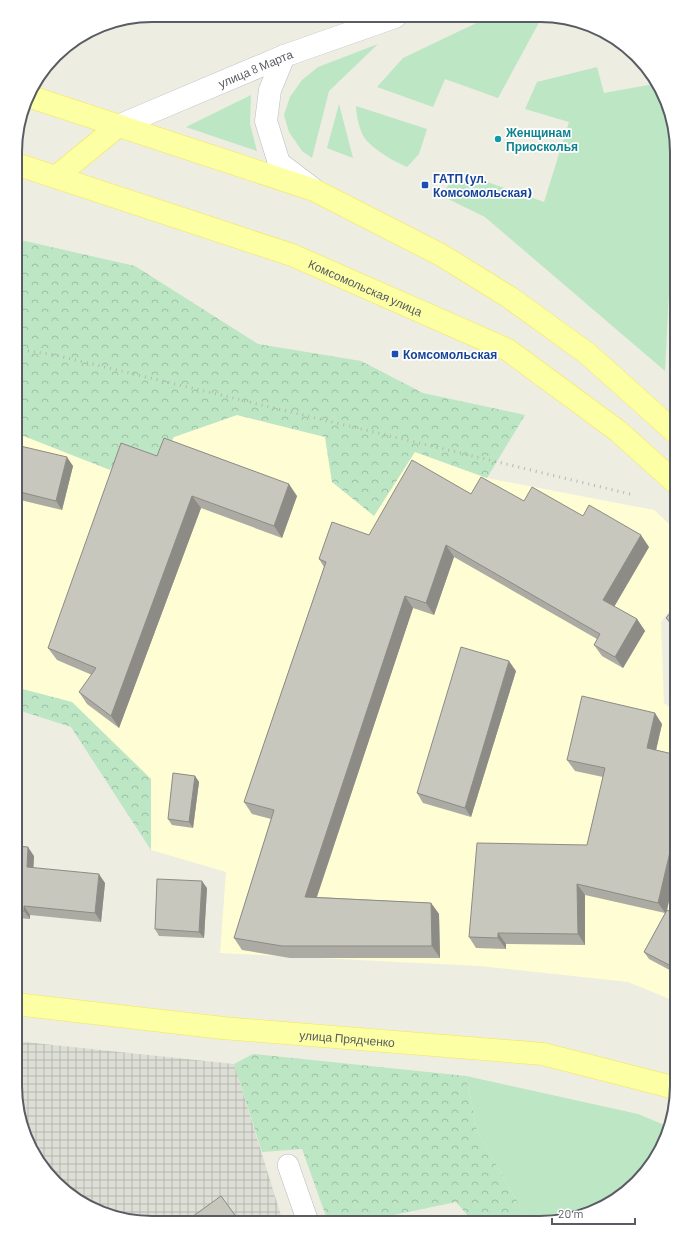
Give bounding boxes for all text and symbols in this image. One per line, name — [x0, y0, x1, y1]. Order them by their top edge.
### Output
street label: улица 8 Марта — [216, 46, 295, 91]
place label: Женщинам Приосколья — [505, 125, 578, 154]
marker: Женщинам Приосколья — [493, 134, 503, 144]
place label: ГАТП (ул. Комсомольская) — [433, 171, 532, 199]
marker: ГАТП (ул. Комсомольская) — [420, 180, 430, 190]
street label: Комсомольская улица — [307, 256, 425, 319]
place label: Комсомольская — [403, 347, 497, 361]
marker: Комсомольская — [390, 349, 400, 359]
street label: улица Прядченко — [299, 1027, 396, 1049]
scale bar — [552, 1200, 635, 1226]
text: 20 m — [558, 1206, 584, 1220]

